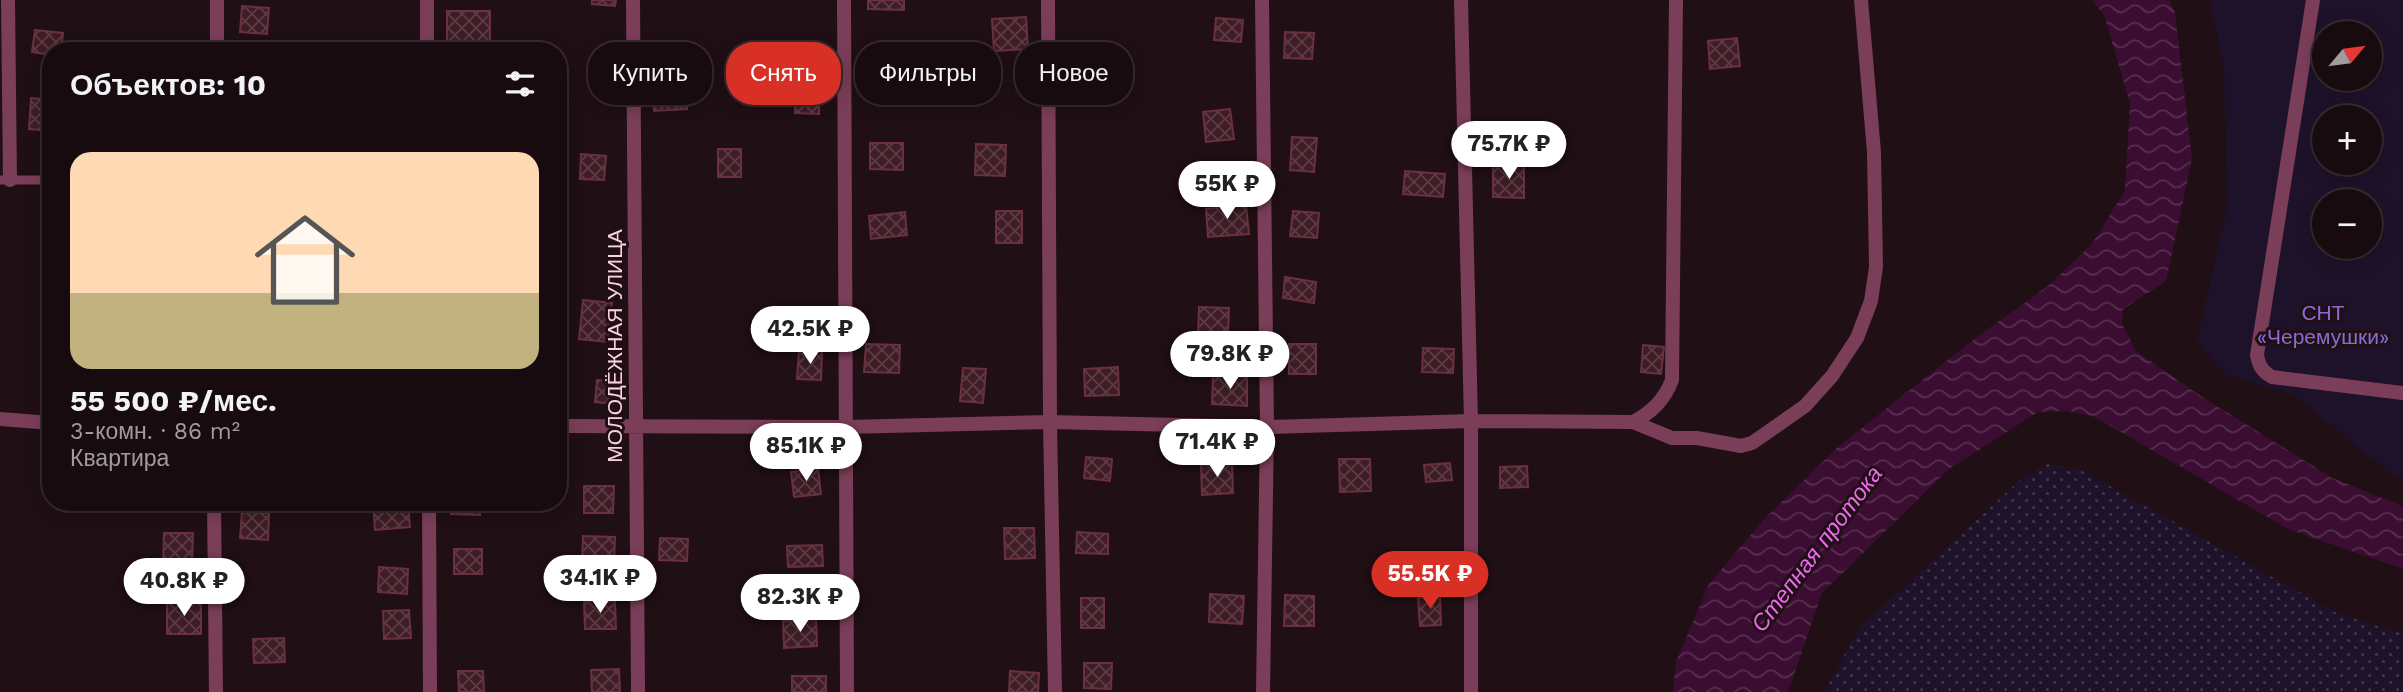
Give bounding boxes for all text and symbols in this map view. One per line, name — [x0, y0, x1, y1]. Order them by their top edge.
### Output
north arrow — [2312, 21, 2382, 91]
map controls — [2312, 21, 2382, 259]
chip: Купить — [588, 42, 712, 105]
chip: Снять — [726, 42, 841, 105]
chip: Фильтры — [855, 42, 1001, 105]
chip: Новое — [1015, 42, 1133, 105]
icon: filters — [501, 65, 539, 103]
text: Объектов: 10 — [70, 67, 266, 102]
button: + — [2312, 105, 2382, 175]
pin: 75.7K ₽ — [1444, 122, 1574, 181]
text: 75.7K ₽ — [1467, 130, 1551, 157]
pin: 55K ₽ — [1178, 162, 1276, 221]
text: 55K ₽ — [1194, 170, 1260, 197]
button: − — [2312, 189, 2382, 259]
icon: home — [242, 197, 368, 323]
street label: МОЛОДЁЖНАЯ УЛИЦА — [602, 229, 627, 463]
park label: СНТ «Черемушки» — [2257, 300, 2389, 349]
pin: 42.5K ₽ — [745, 306, 875, 366]
text: 42.5K ₽ — [767, 315, 853, 342]
pin: 79.8K ₽ — [1165, 332, 1295, 391]
text: 79.8K ₽ — [1186, 340, 1274, 367]
text: 55 500 ₽/мес. — [70, 383, 277, 418]
text: 3-комн. · 86 m² — [70, 418, 240, 445]
pin: 71.4K ₽ — [1152, 420, 1282, 479]
pin: 85.1K ₽ — [741, 424, 871, 483]
text: 71.4K ₽ — [1175, 428, 1259, 455]
text: 85.1K ₽ — [766, 432, 846, 459]
text: Квартира — [70, 445, 169, 472]
water label: Степная протока — [1746, 461, 1888, 637]
pin: 55.5K ₽ — [1365, 552, 1495, 611]
pin: 34.1K ₽ — [535, 556, 665, 615]
pin: 40.8K ₽ — [119, 558, 249, 618]
text: 55.5K ₽ — [1387, 560, 1473, 587]
text: 34.1K ₽ — [560, 564, 640, 591]
text: 40.8K ₽ — [140, 567, 228, 594]
pin: 82.3K ₽ — [735, 574, 865, 634]
text: 82.3K ₽ — [757, 583, 843, 610]

